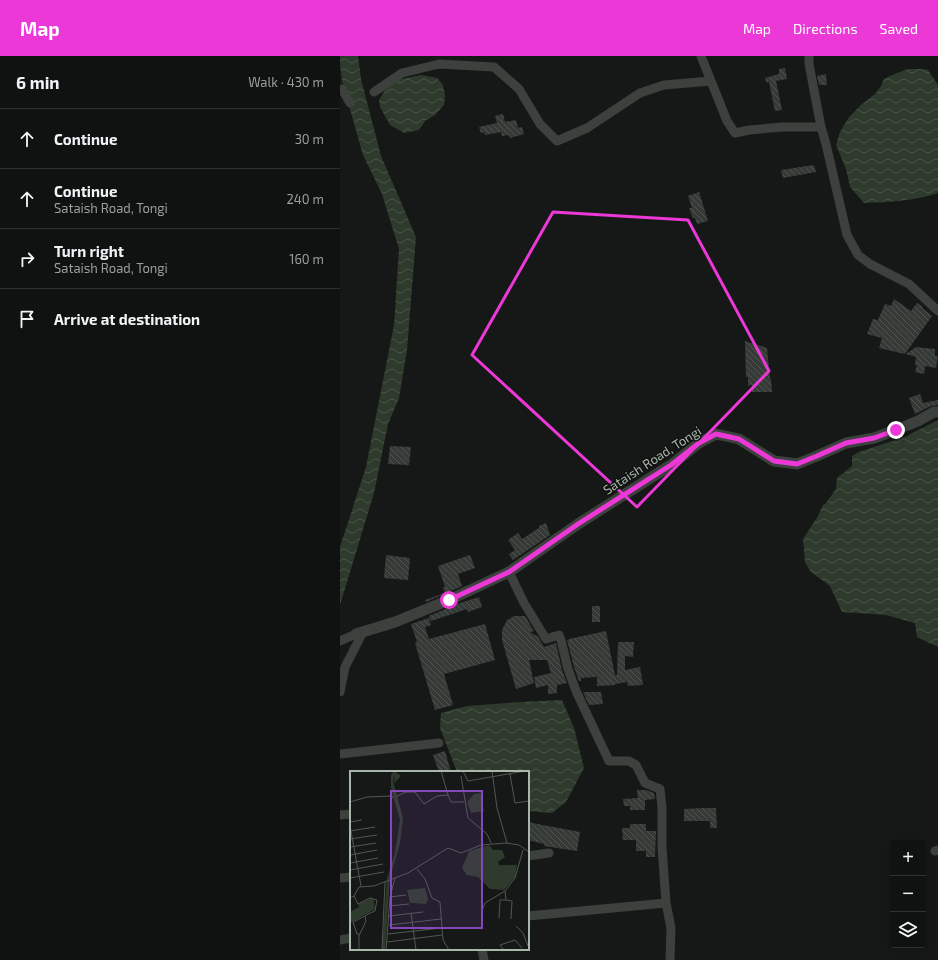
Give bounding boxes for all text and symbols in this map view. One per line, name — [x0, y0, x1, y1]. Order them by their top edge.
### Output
text: Map — [20, 17, 60, 40]
text: Map — [743, 20, 771, 37]
text: Directions — [793, 20, 858, 37]
text: Saved — [880, 20, 918, 37]
text: 6 min — [16, 72, 60, 92]
text: Walk · 430 m — [248, 74, 324, 90]
icon: ahead — [16, 128, 38, 150]
text: Continue — [54, 130, 117, 148]
text: 30 m — [295, 131, 324, 147]
text: Continue — [54, 182, 117, 200]
icon: ahead — [16, 188, 38, 210]
text: 240 m — [287, 191, 324, 207]
text: Sataish Road, Tongi — [54, 200, 168, 216]
text: Turn right — [54, 242, 124, 260]
icon: right — [16, 248, 38, 270]
text: 160 m — [289, 251, 324, 267]
text: Sataish Road, Tongi — [54, 260, 168, 276]
icon: arrive — [16, 308, 38, 330]
text: Arrive at destination — [54, 310, 200, 328]
route end — [887, 421, 905, 439]
street label: Sataish Road, Tongi — [600, 422, 704, 498]
route start — [440, 591, 458, 609]
inset map — [350, 771, 529, 950]
map controls — [890, 840, 926, 948]
button: + — [890, 840, 926, 876]
button: − — [890, 876, 926, 912]
button: layers — [890, 912, 926, 948]

